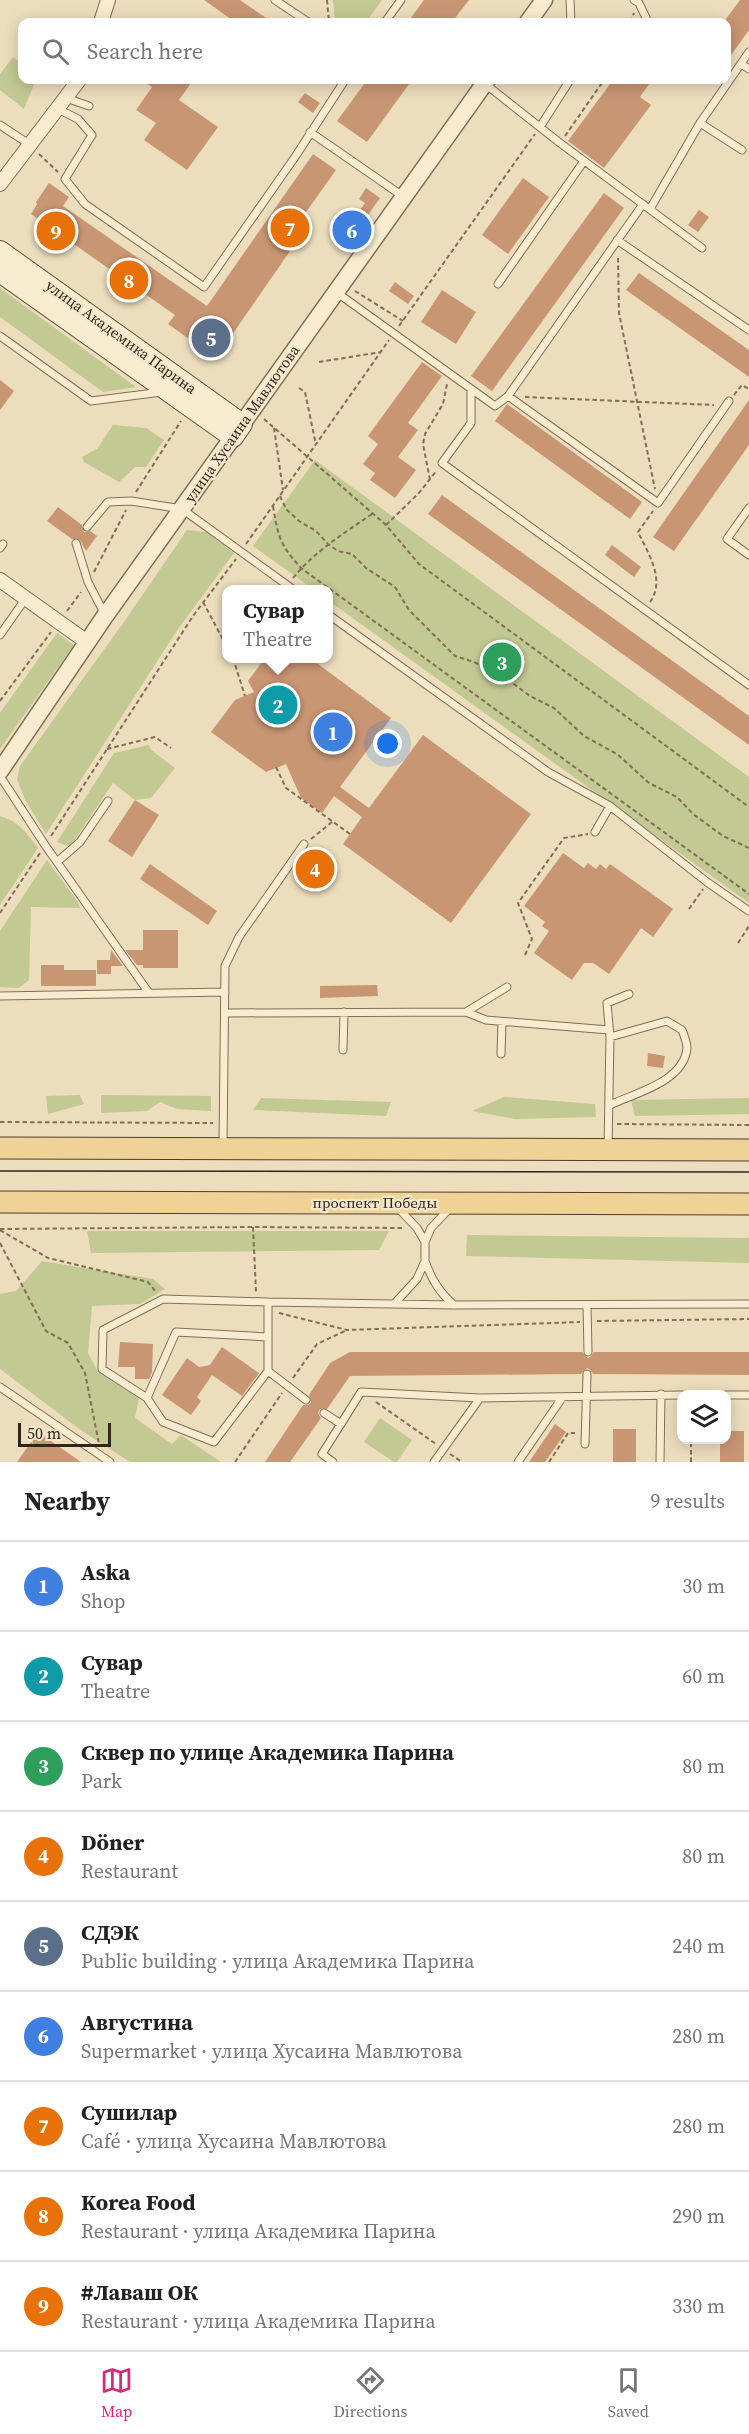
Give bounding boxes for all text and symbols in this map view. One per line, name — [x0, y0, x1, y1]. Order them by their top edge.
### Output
search box — [18, 18, 731, 84]
icon: search — [39, 35, 72, 68]
text: Search here — [87, 36, 203, 66]
pin: 7 — [270, 206, 310, 250]
pin: 9 — [36, 208, 76, 254]
pin: 6 — [332, 208, 372, 252]
pin: 8 — [110, 258, 148, 302]
street label: улица Академика Парина — [42, 275, 201, 399]
pin: 5 — [192, 316, 230, 360]
street label: улица Хусаина Мавлютова — [179, 340, 304, 507]
popup — [222, 585, 333, 663]
text: Сувар — [243, 595, 305, 625]
text: Theatre — [243, 625, 312, 653]
pin: 3 — [482, 640, 522, 684]
pin: 2 — [258, 682, 298, 728]
pin: 1 — [314, 710, 352, 754]
your location — [373, 729, 402, 758]
pin: 4 — [296, 846, 334, 892]
street label: проспект Победы — [313, 1192, 437, 1213]
map controls — [677, 1390, 731, 1444]
button: layers — [677, 1390, 731, 1444]
scale bar — [18, 1420, 111, 1448]
text: 50 m — [27, 1422, 61, 1444]
text: Nearby — [24, 1483, 110, 1519]
text: 9 results — [650, 1487, 725, 1515]
text: Aska — [81, 1557, 130, 1587]
text: 1 — [38, 1572, 49, 1600]
text: 30 m — [682, 1572, 725, 1600]
text: Shop — [81, 1587, 126, 1615]
text: Сувар — [81, 1647, 143, 1677]
text: 2 — [38, 1662, 49, 1690]
text: 60 m — [682, 1662, 725, 1690]
text: Theatre — [81, 1677, 150, 1705]
text: Сквер по улице Академика Парина — [81, 1737, 454, 1767]
text: 3 — [38, 1752, 49, 1780]
text: 80 m — [682, 1752, 725, 1780]
text: Park — [81, 1767, 122, 1795]
text: Döner — [81, 1827, 144, 1857]
text: 4 — [38, 1842, 49, 1870]
text: 80 m — [682, 1842, 725, 1870]
text: Restaurant — [81, 1857, 178, 1885]
text: СДЭК — [81, 1917, 139, 1947]
text: 5 — [38, 1932, 49, 1960]
text: 240 m — [672, 1932, 725, 1960]
text: Public building · улица Академика Парина — [81, 1947, 475, 1975]
text: Августина — [81, 2007, 193, 2037]
text: 6 — [38, 2022, 49, 2050]
text: 280 m — [672, 2022, 725, 2050]
text: Supermarket · улица Хусаина Мавлютова — [81, 2037, 462, 2065]
text: Сушилар — [81, 2097, 177, 2127]
text: 7 — [38, 2112, 49, 2140]
text: 280 m — [672, 2112, 725, 2140]
text: Café · улица Хусаина Мавлютова — [81, 2127, 387, 2155]
text: Korea Food — [81, 2187, 196, 2217]
text: 8 — [38, 2202, 49, 2230]
text: 290 m — [672, 2202, 725, 2230]
text: Restaurant · улица Академика Парина — [81, 2217, 436, 2245]
text: #Лаваш ОК — [81, 2277, 198, 2307]
text: 9 — [38, 2292, 49, 2320]
text: 330 m — [672, 2292, 725, 2320]
text: Restaurant · улица Академика Парина — [81, 2307, 436, 2335]
tab: Map — [100, 2364, 133, 2422]
tab: Directions — [333, 2364, 408, 2422]
tab: Saved — [608, 2364, 649, 2422]

